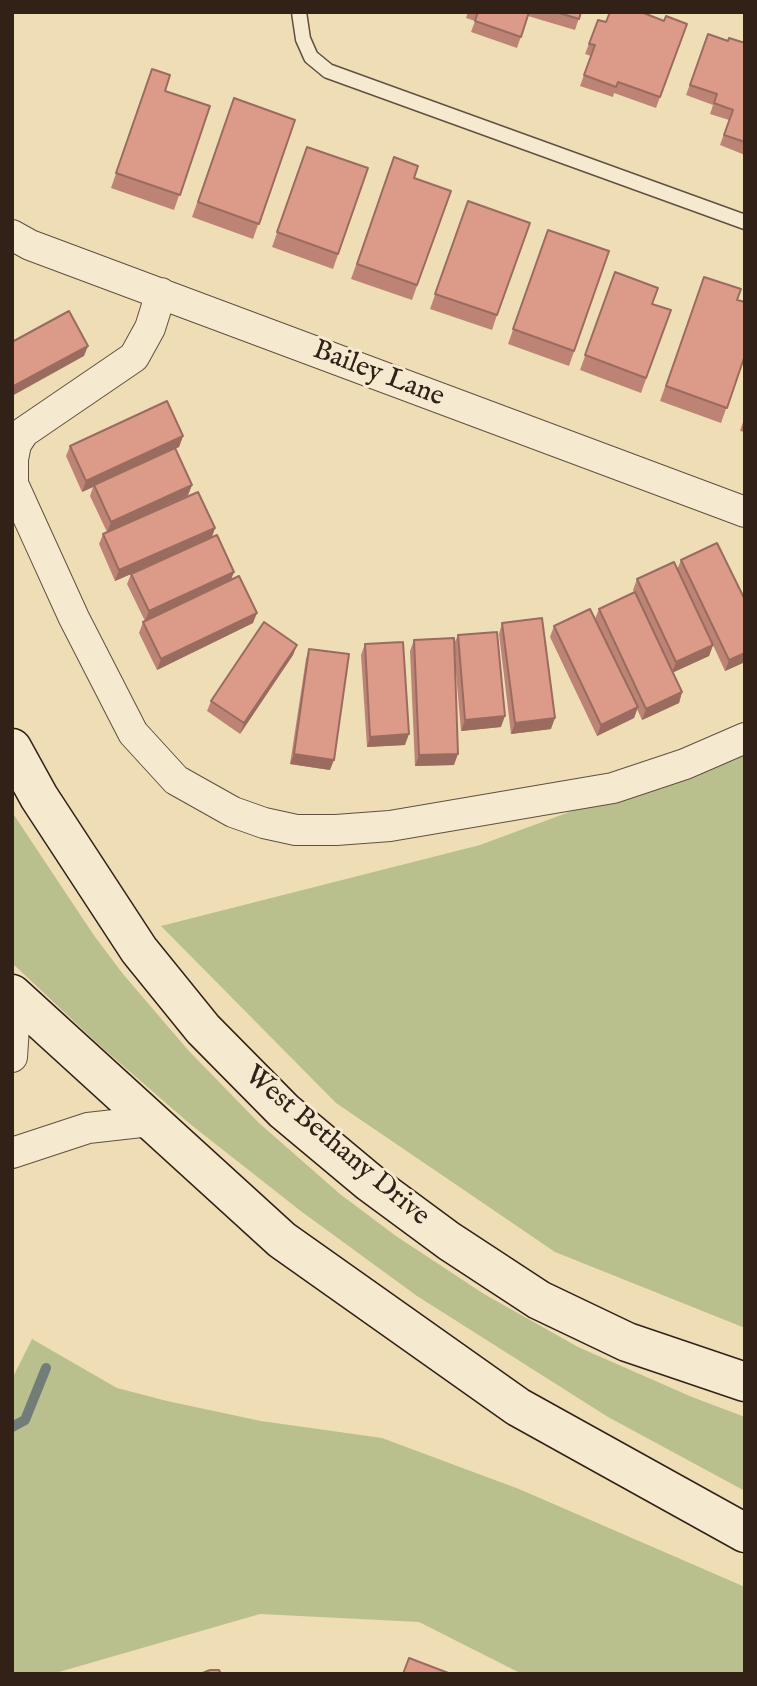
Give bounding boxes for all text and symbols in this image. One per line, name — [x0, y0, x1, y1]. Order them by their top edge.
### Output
street label: Bailey Lane — [307, 335, 449, 415]
street label: West Bethany Drive — [237, 1060, 435, 1234]

